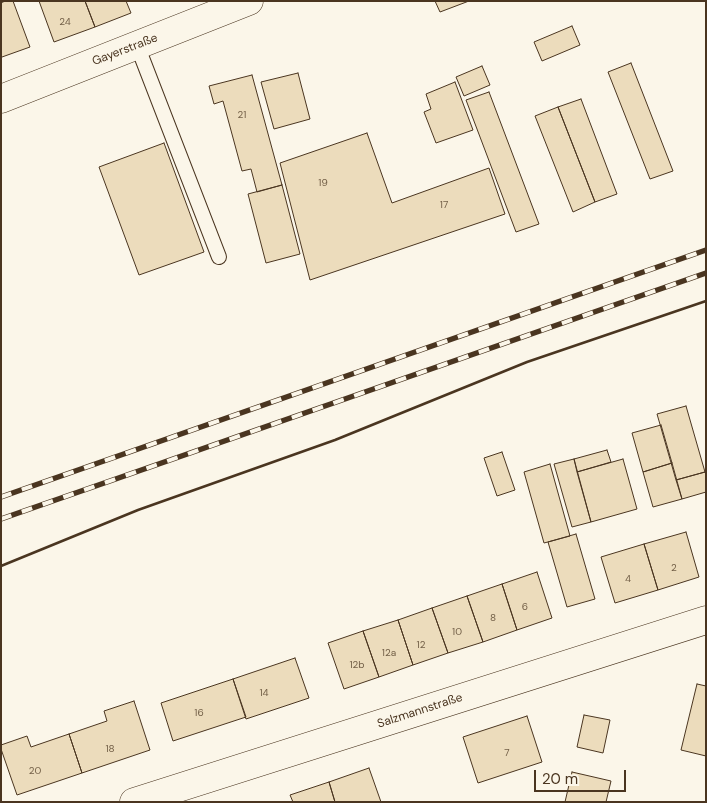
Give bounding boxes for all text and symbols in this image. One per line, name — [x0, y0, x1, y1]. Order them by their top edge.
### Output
house number: 24 — [59, 16, 71, 28]
street label: Gayerstraße — [90, 31, 160, 69]
house number: 21 — [238, 109, 246, 121]
house number: 19 — [318, 177, 328, 189]
house number: 17 — [440, 199, 448, 211]
house number: 2 — [671, 562, 677, 574]
house number: 4 — [625, 573, 631, 585]
house number: 6 — [522, 601, 528, 613]
house number: 8 — [490, 612, 496, 624]
house number: 10 — [452, 626, 462, 638]
house number: 12 — [417, 639, 425, 651]
house number: 12a — [382, 647, 396, 659]
house number: 12b — [349, 659, 365, 671]
house number: 14 — [259, 687, 269, 699]
street label: Salzmannstraße — [376, 690, 464, 732]
house number: 16 — [194, 707, 204, 719]
house number: 18 — [105, 743, 115, 755]
house number: 7 — [504, 747, 510, 759]
scale bar — [537, 760, 630, 792]
house number: 20 — [29, 765, 41, 777]
text: 20 m — [542, 769, 578, 789]

